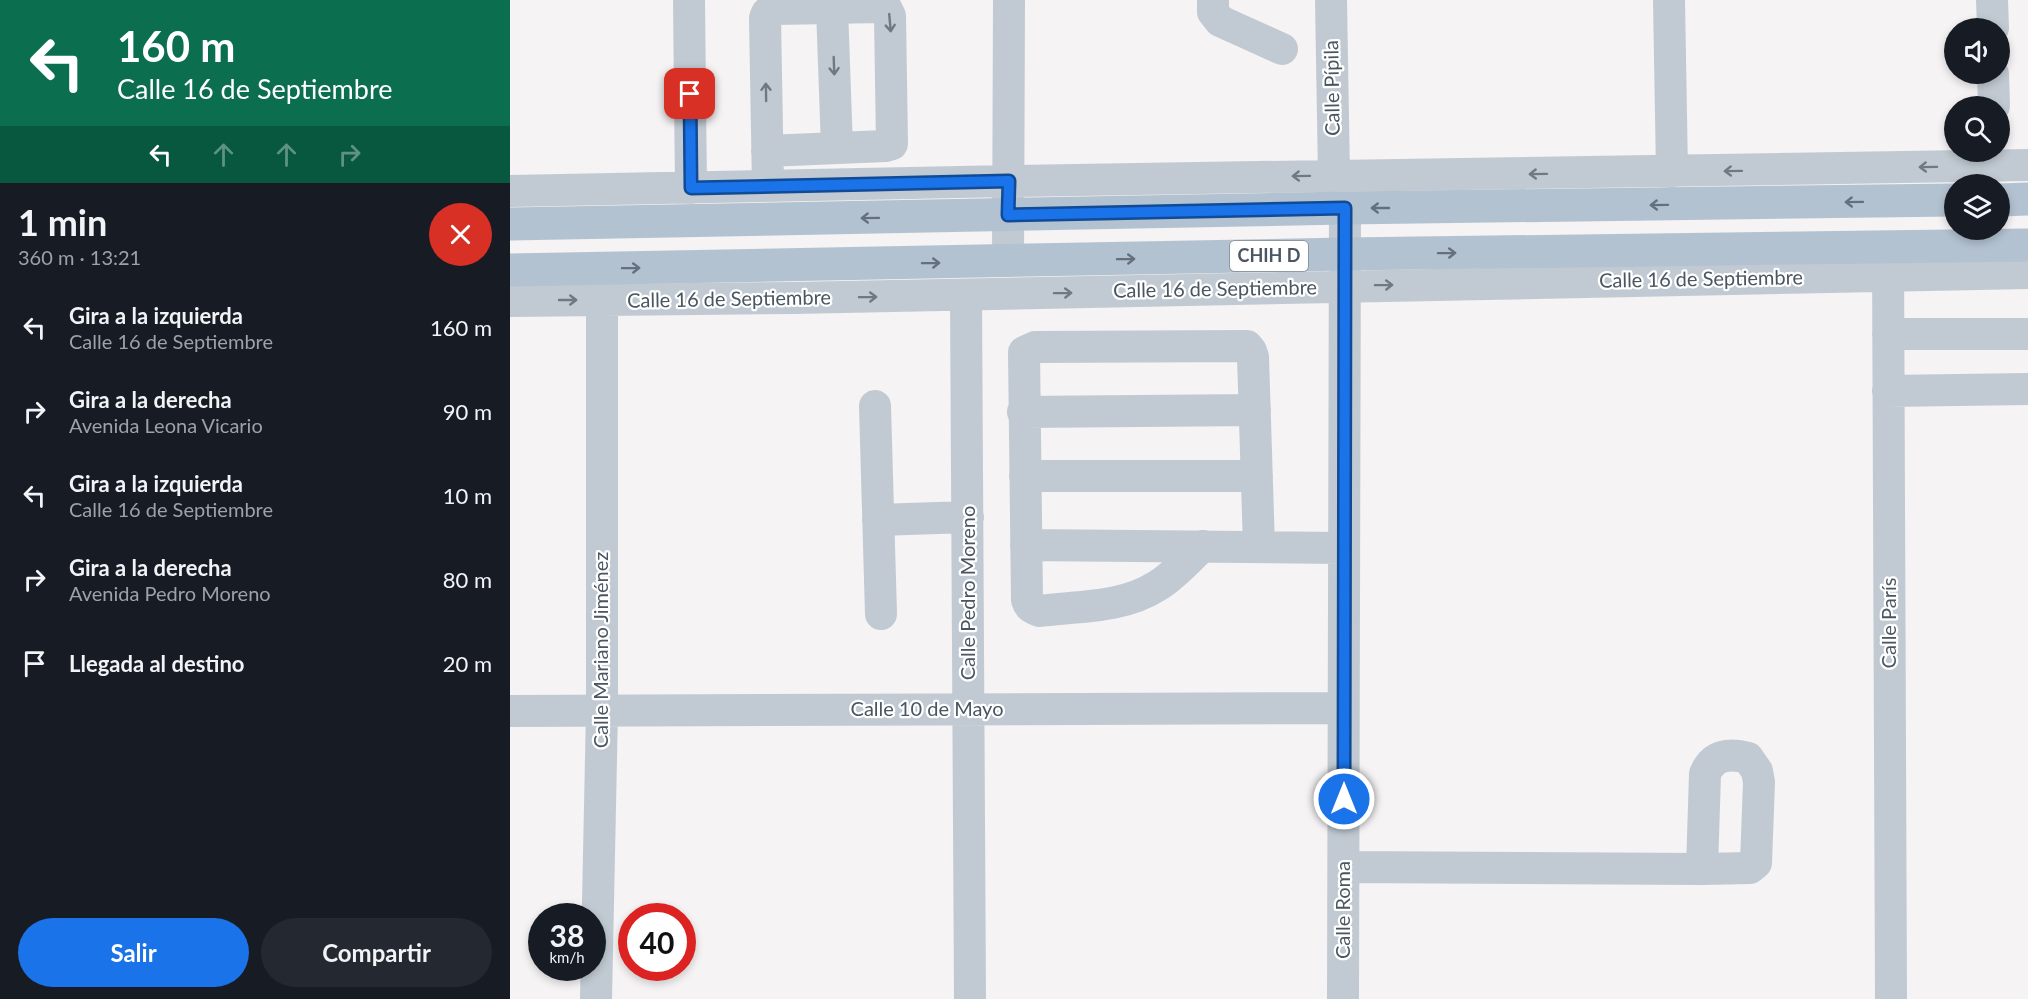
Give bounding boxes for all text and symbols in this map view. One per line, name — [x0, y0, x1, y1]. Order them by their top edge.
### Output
one-way arrow — [884, 13, 895, 33]
map controls — [1944, 18, 2010, 240]
button: sound — [1944, 18, 2010, 84]
text: 160 m — [117, 21, 235, 71]
icon: left — [18, 24, 96, 102]
street label: Calle Pípila — [1318, 40, 1344, 136]
one-way arrow — [828, 56, 840, 76]
pin — [664, 68, 715, 119]
text: Calle 16 de Septiembre — [117, 72, 392, 105]
icon: arrive — [673, 77, 706, 110]
one-way arrow — [760, 83, 772, 103]
button: search — [1944, 96, 2010, 162]
icon: left — [144, 138, 177, 171]
icon: ahead — [207, 138, 240, 171]
icon: ahead — [270, 138, 303, 171]
icon: right — [333, 138, 366, 171]
one-way arrow — [1918, 161, 1938, 173]
one-way arrow — [1723, 165, 1743, 177]
one-way arrow — [1528, 168, 1548, 179]
one-way arrow — [1291, 170, 1311, 182]
button: layers — [1944, 174, 2010, 240]
one-way arrow — [1845, 196, 1865, 208]
one-way arrow — [1650, 199, 1670, 211]
text: 1 min — [18, 200, 107, 244]
one-way arrow — [1371, 202, 1391, 214]
button: close — [429, 203, 492, 266]
one-way arrow — [861, 212, 881, 223]
road number: CHIH D — [1230, 241, 1308, 271]
text: 360 m · 13:21 — [18, 245, 141, 269]
one-way arrow — [1437, 247, 1457, 259]
one-way arrow — [1116, 253, 1136, 265]
one-way arrow — [921, 257, 941, 268]
one-way arrow — [621, 262, 641, 273]
street label: Calle 16 de Septiembre — [1599, 264, 1803, 292]
street label: Calle 16 de Septiembre — [1113, 274, 1317, 302]
one-way arrow — [1374, 280, 1394, 291]
street label: Calle 16 de Septiembre — [627, 284, 831, 312]
one-way arrow — [1053, 287, 1073, 298]
one-way arrow — [858, 291, 878, 303]
one-way arrow — [558, 295, 578, 306]
text: Gira a la izquierda — [69, 302, 243, 329]
icon: left — [18, 311, 51, 344]
text: 160 m — [430, 314, 492, 341]
text: Calle 16 de Septiembre — [69, 329, 273, 353]
text: Gira a la derecha — [69, 386, 232, 413]
icon: right — [18, 395, 51, 428]
text: 90 m — [443, 398, 492, 425]
text: Avenida Leona Vicario — [69, 413, 263, 437]
text: Gira a la izquierda — [69, 470, 243, 497]
icon: left — [18, 479, 51, 512]
text: 10 m — [443, 482, 492, 509]
text: Calle 16 de Septiembre — [69, 497, 273, 521]
street label: Calle Pedro Moreno — [955, 506, 979, 680]
street label: Calle Mariano Jiménez — [588, 552, 612, 748]
text: Gira a la derecha — [69, 554, 232, 581]
icon: right — [18, 563, 51, 596]
text: 80 m — [443, 566, 492, 593]
street label: Calle París — [1876, 578, 1900, 668]
text: Avenida Pedro Moreno — [69, 581, 271, 605]
icon: arrive — [18, 647, 51, 680]
text: Llegada al destino — [69, 650, 245, 677]
text: 20 m — [443, 650, 492, 677]
street label: Calle 10 de Mayo — [851, 696, 1003, 720]
position arrow — [1312, 767, 1376, 831]
street label: Calle Roma — [1330, 861, 1354, 959]
speed limit sign: 40 — [618, 903, 696, 981]
text: 38 — [550, 917, 584, 953]
button: Salir — [18, 918, 249, 987]
button: Compartir — [261, 918, 492, 987]
text: km/h — [549, 948, 585, 966]

